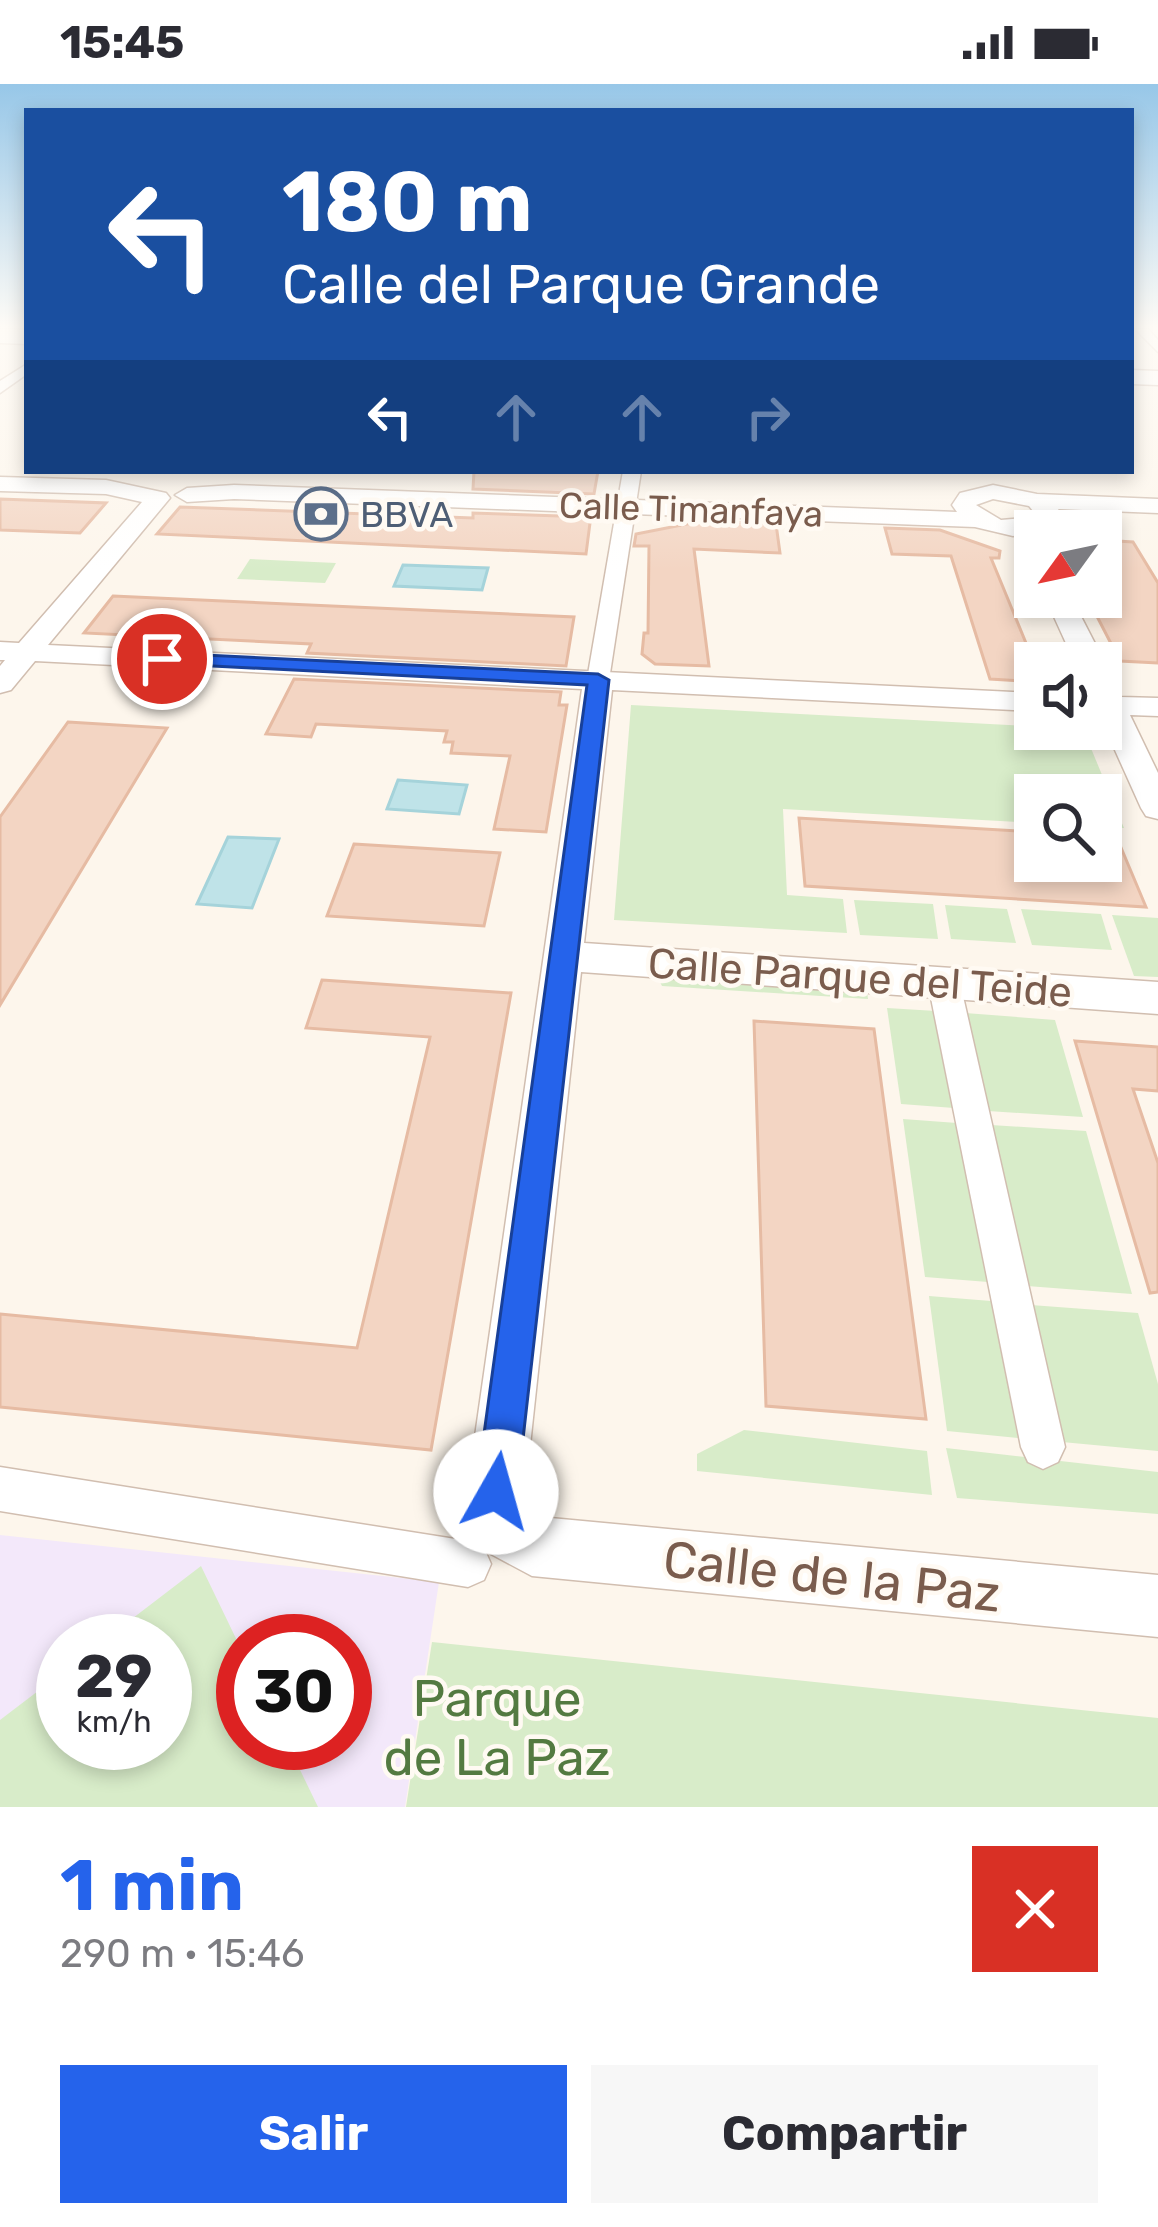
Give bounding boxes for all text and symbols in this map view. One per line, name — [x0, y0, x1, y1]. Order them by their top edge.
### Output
text: 15:45 — [60, 16, 184, 69]
text: 180 m — [282, 152, 533, 252]
icon: left — [84, 156, 240, 312]
text: Calle del Parque Grande — [282, 253, 880, 317]
icon: left — [357, 384, 423, 450]
icon: ahead — [483, 384, 549, 450]
icon: ahead — [609, 384, 675, 450]
icon: right — [735, 384, 801, 450]
street label: Calle Timanfaya — [558, 483, 824, 536]
bank icon: BBVA — [293, 486, 349, 542]
place label: BBVA — [360, 493, 454, 536]
north arrow — [1014, 510, 1122, 618]
map controls — [1014, 510, 1122, 882]
pin — [111, 608, 213, 710]
icon: arrive — [129, 626, 195, 692]
button: sound — [1014, 642, 1122, 750]
button: search — [1014, 774, 1122, 882]
street label: Calle Parque del Teide — [646, 938, 1074, 1018]
position arrow — [433, 1429, 559, 1555]
street label: Calle de la Paz — [660, 1528, 1004, 1625]
speed limit sign: 30 — [216, 1614, 372, 1770]
text: 29 — [75, 1641, 153, 1712]
park label: Parque de La Paz — [383, 1668, 611, 1788]
text: km/h — [77, 1704, 151, 1740]
text: 1 min — [60, 1843, 244, 1928]
button: close — [972, 1846, 1098, 1972]
text: 290 m · 15:46 — [60, 1931, 305, 1977]
button: Salir — [60, 2065, 567, 2203]
button: Compartir — [591, 2065, 1098, 2203]

